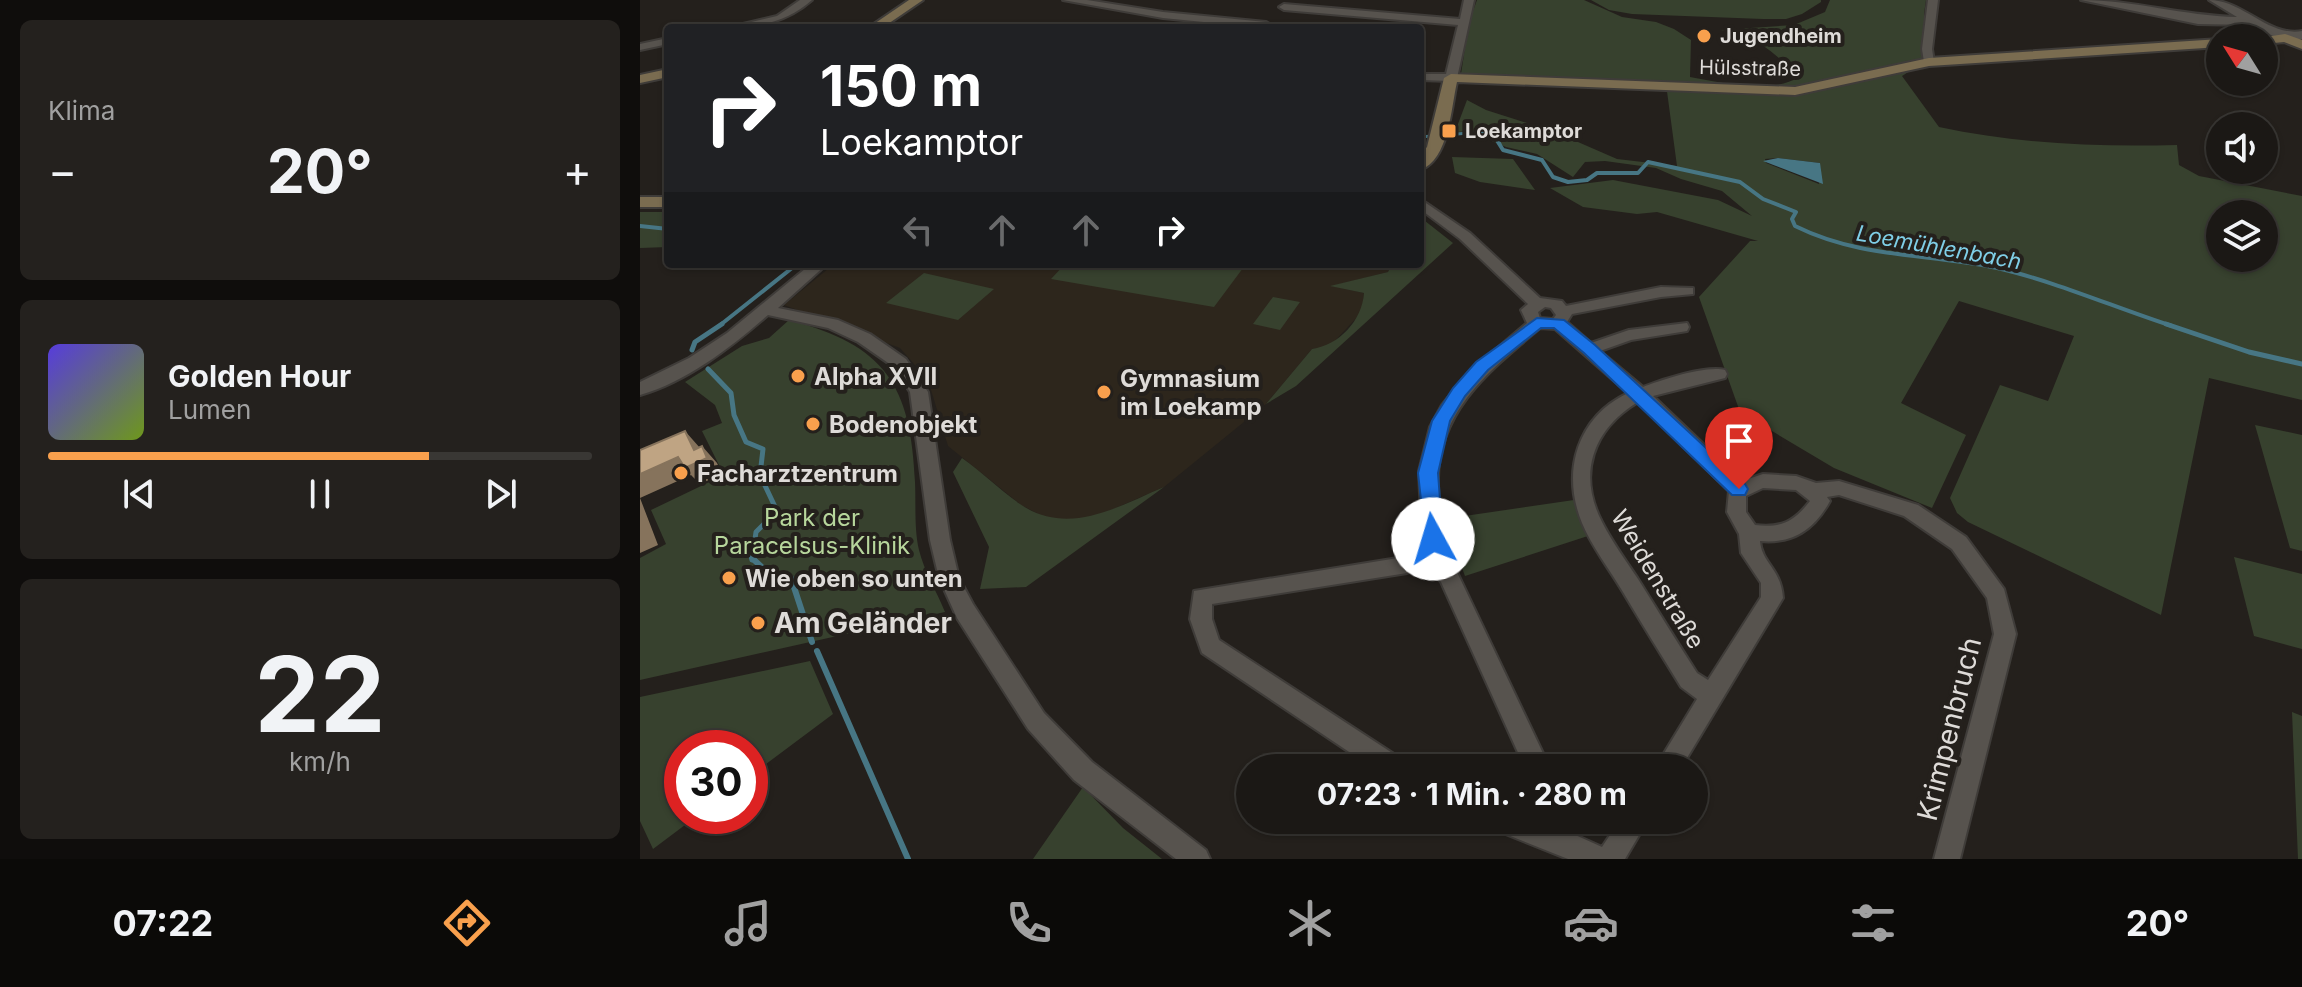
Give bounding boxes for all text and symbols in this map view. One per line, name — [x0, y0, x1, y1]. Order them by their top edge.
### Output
place label: Jugendheim — [1720, 24, 1842, 48]
north arrow — [2206, 24, 2278, 96]
map controls — [2206, 24, 2278, 272]
marker: Jugendheim — [1695, 27, 1713, 45]
text: 150 m — [820, 52, 982, 120]
street label: Hülsstraße — [1699, 55, 1801, 81]
icon: right — [688, 56, 792, 160]
text: Klima — [48, 95, 115, 126]
button: sound — [2206, 112, 2278, 184]
place label: Loekamptor — [1465, 119, 1582, 143]
text: Loekamptor — [820, 120, 1023, 164]
marker: Loekamptor — [1440, 122, 1458, 140]
text: 20° — [267, 135, 373, 207]
text: − — [48, 144, 77, 198]
text: + — [563, 144, 592, 198]
button: layers — [2206, 200, 2278, 272]
icon: left — [896, 208, 940, 252]
icon: ahead — [980, 208, 1024, 252]
icon: ahead — [1064, 208, 1108, 252]
icon: right — [1148, 208, 1192, 252]
water label: Loemühlenbach — [1854, 220, 2024, 274]
text: Golden Hour — [168, 358, 351, 394]
place label: Alpha XVII — [814, 362, 937, 391]
place label: Gymnasium im Loekamp — [1120, 364, 1262, 421]
marker: Alpha XVII — [789, 367, 807, 385]
marker: Gymnasium im Loekamp — [1095, 383, 1113, 401]
text: Lumen — [168, 394, 251, 425]
pin — [1705, 407, 1773, 489]
place label: Bodenobjekt — [829, 410, 978, 439]
marker: Bodenobjekt — [804, 415, 822, 433]
icon: arrive — [1717, 419, 1761, 463]
place label: Facharztzentrum — [697, 459, 898, 488]
marker: Facharztzentrum — [672, 464, 690, 482]
icon: previous — [117, 472, 161, 516]
icon: pause — [298, 472, 342, 516]
icon: next — [479, 472, 523, 516]
position arrow — [1391, 497, 1475, 581]
park label: Park der Paracelsus-Klinik — [714, 503, 910, 560]
street label: Weidenstraße — [1605, 504, 1711, 654]
place label: Wie oben so unten — [745, 564, 963, 593]
marker: Wie oben so unten — [720, 569, 738, 587]
place label: Am Geländer — [774, 606, 952, 640]
marker: Am Geländer — [749, 614, 767, 632]
text: 22 — [254, 631, 386, 757]
street label: Krimpenbruch — [1910, 634, 1988, 824]
speed limit sign: 30 — [664, 730, 768, 834]
text: km/h — [289, 746, 351, 777]
text: 07:23 · 1 Min. · 280 m — [1317, 776, 1627, 812]
icon: directions — [439, 895, 495, 951]
icon: music — [720, 895, 776, 951]
icon: phone — [1001, 895, 1057, 951]
icon: climate — [1282, 895, 1338, 951]
icon: car — [1563, 895, 1619, 951]
icon: filters — [1845, 895, 1901, 951]
text: 07:22 — [113, 901, 213, 945]
text: 20° — [2126, 901, 2189, 945]

